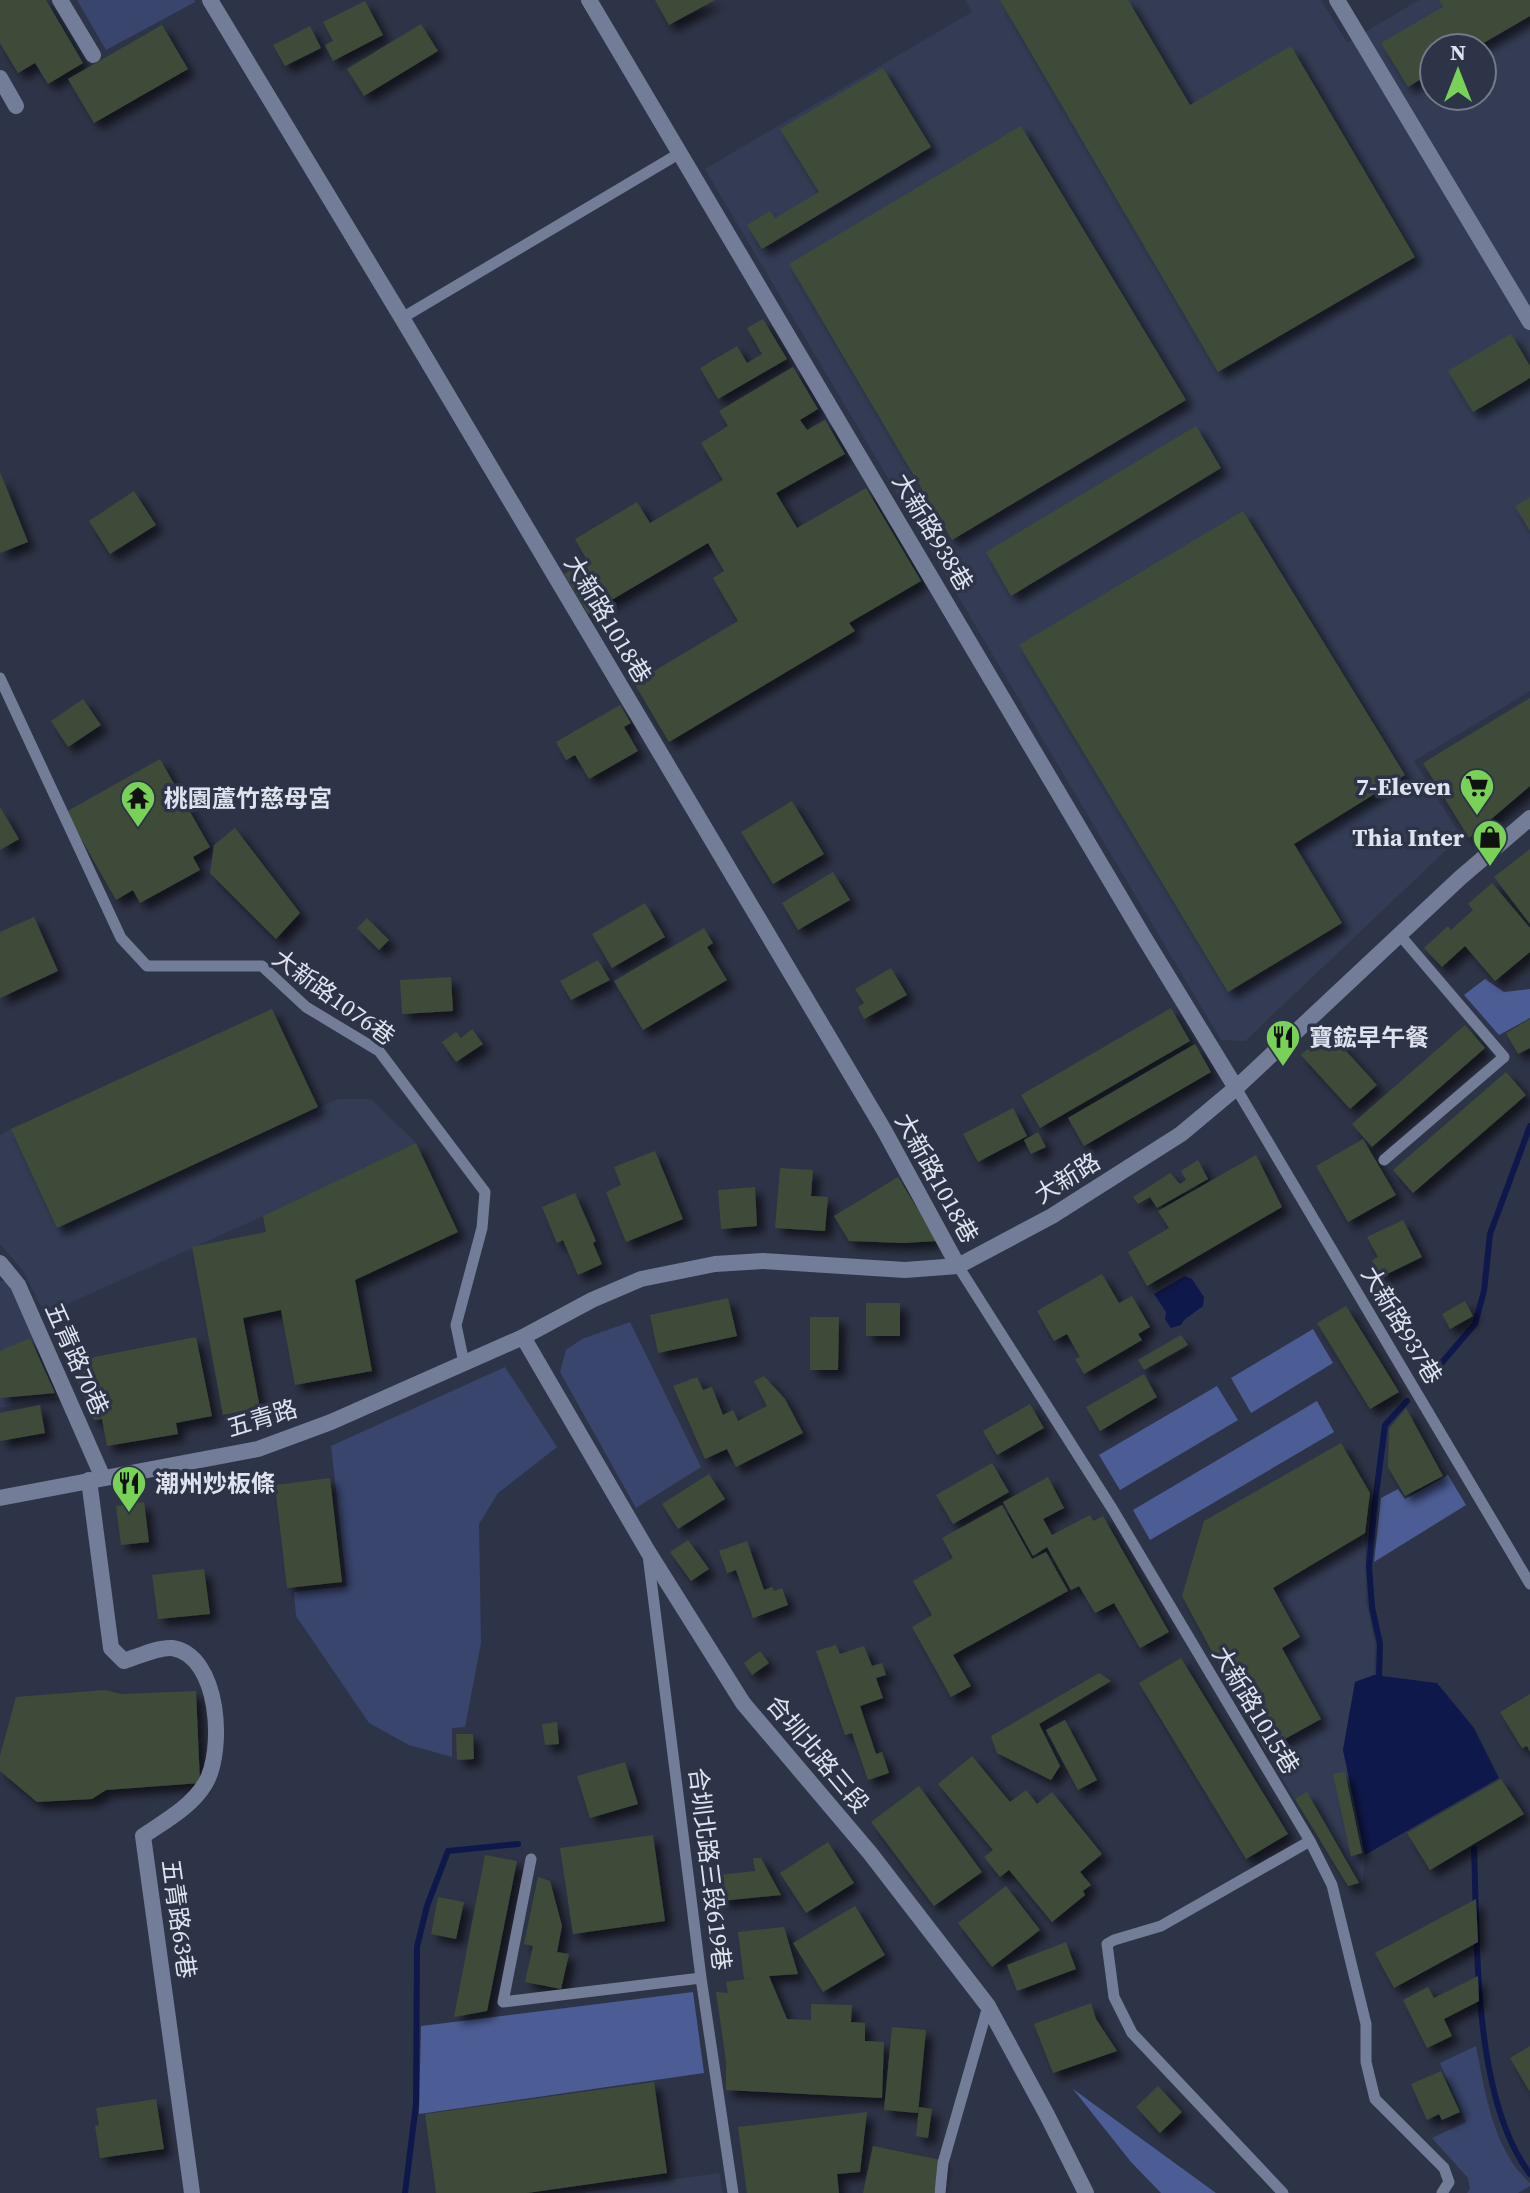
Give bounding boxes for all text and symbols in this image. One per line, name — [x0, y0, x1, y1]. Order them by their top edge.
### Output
north arrow — [1418, 32, 1498, 112]
text: N — [1450, 37, 1466, 67]
street label: 大新路938巷 — [885, 467, 981, 597]
street label: 大新路1018巷 — [557, 549, 659, 689]
supermarket icon: 7-Eleven — [1458, 767, 1496, 817]
place label: 7-Eleven — [1356, 770, 1451, 803]
temple icon: 桃園蘆竹慈母宮 — [119, 779, 157, 829]
place label: 桃園蘆竹慈母宮 — [164, 782, 332, 815]
shop icon: Thia Inter — [1471, 818, 1509, 868]
place label: Thia Inter — [1352, 821, 1465, 854]
street label: 大新路1076巷 — [266, 941, 402, 1053]
restaurant icon: 寶鋐早午餐 — [1264, 1018, 1302, 1068]
place label: 寶鋐早午餐 — [1309, 1021, 1429, 1054]
street label: 大新路1018巷 — [888, 1107, 986, 1249]
street label: 大新路 — [1028, 1145, 1106, 1211]
street label: 大新路937巷 — [1354, 1260, 1450, 1390]
street label: 五青路70巷 — [38, 1297, 116, 1421]
street label: 五青路 — [223, 1392, 301, 1444]
restaurant icon: 潮州炒板條 — [110, 1464, 148, 1514]
place label: 潮州炒板條 — [155, 1467, 275, 1500]
street label: 大新路1015巷 — [1205, 1640, 1307, 1780]
street label: 合圳北路三段 — [759, 1688, 877, 1820]
street label: 合圳北路三段619巷 — [681, 1766, 739, 1972]
street label: 五青路63巷 — [154, 1857, 204, 1981]

